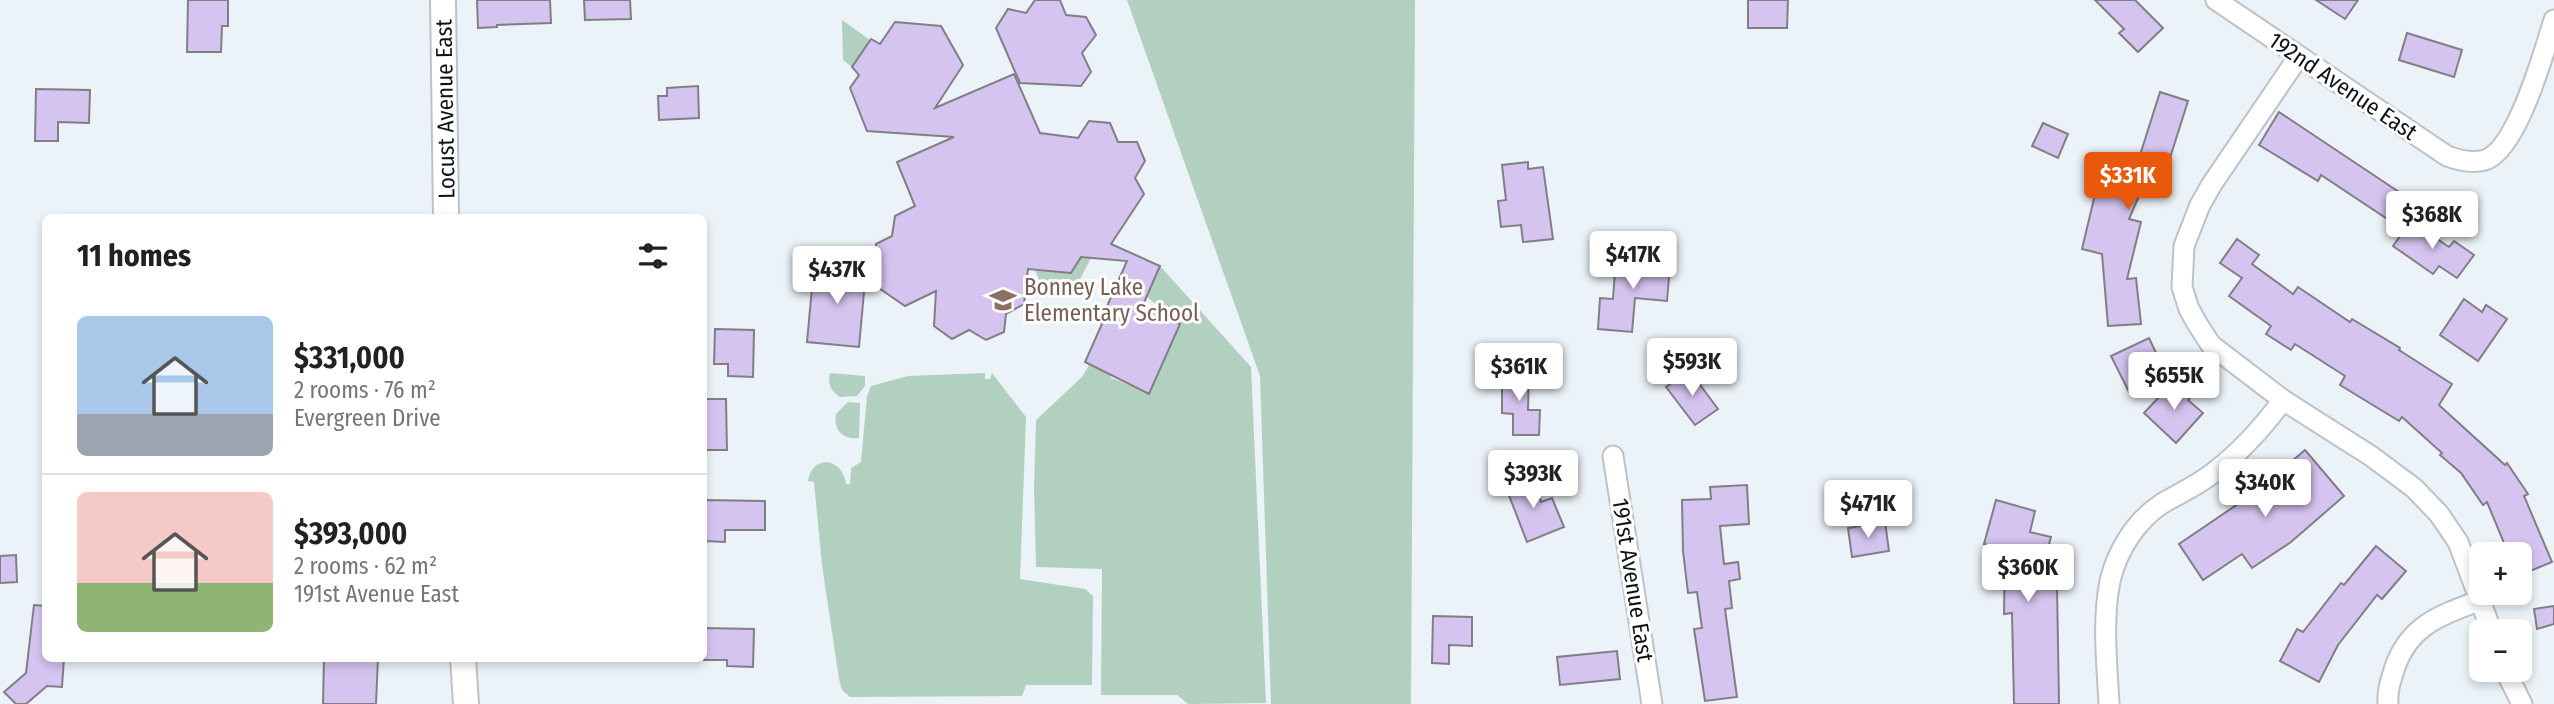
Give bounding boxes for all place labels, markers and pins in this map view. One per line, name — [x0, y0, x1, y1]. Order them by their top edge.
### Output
pin: $331K — [2079, 152, 2177, 212]
pin: $368K — [2383, 191, 2481, 251]
pin: $417K — [1584, 232, 1682, 291]
pin: $437K — [788, 246, 886, 306]
place label: Bonney Lake Elementary School — [1024, 273, 1199, 327]
school or university icon: Bonney Lake Elementary School — [988, 285, 1018, 315]
pin: $593K — [1643, 338, 1741, 398]
pin: $361K — [1470, 344, 1568, 403]
pin: $655K — [2125, 352, 2223, 412]
pin: $393K — [1484, 450, 1582, 510]
pin: $340K — [2216, 460, 2314, 519]
pin: $471K — [1819, 480, 1917, 540]
pin: $360K — [1979, 544, 2077, 604]

